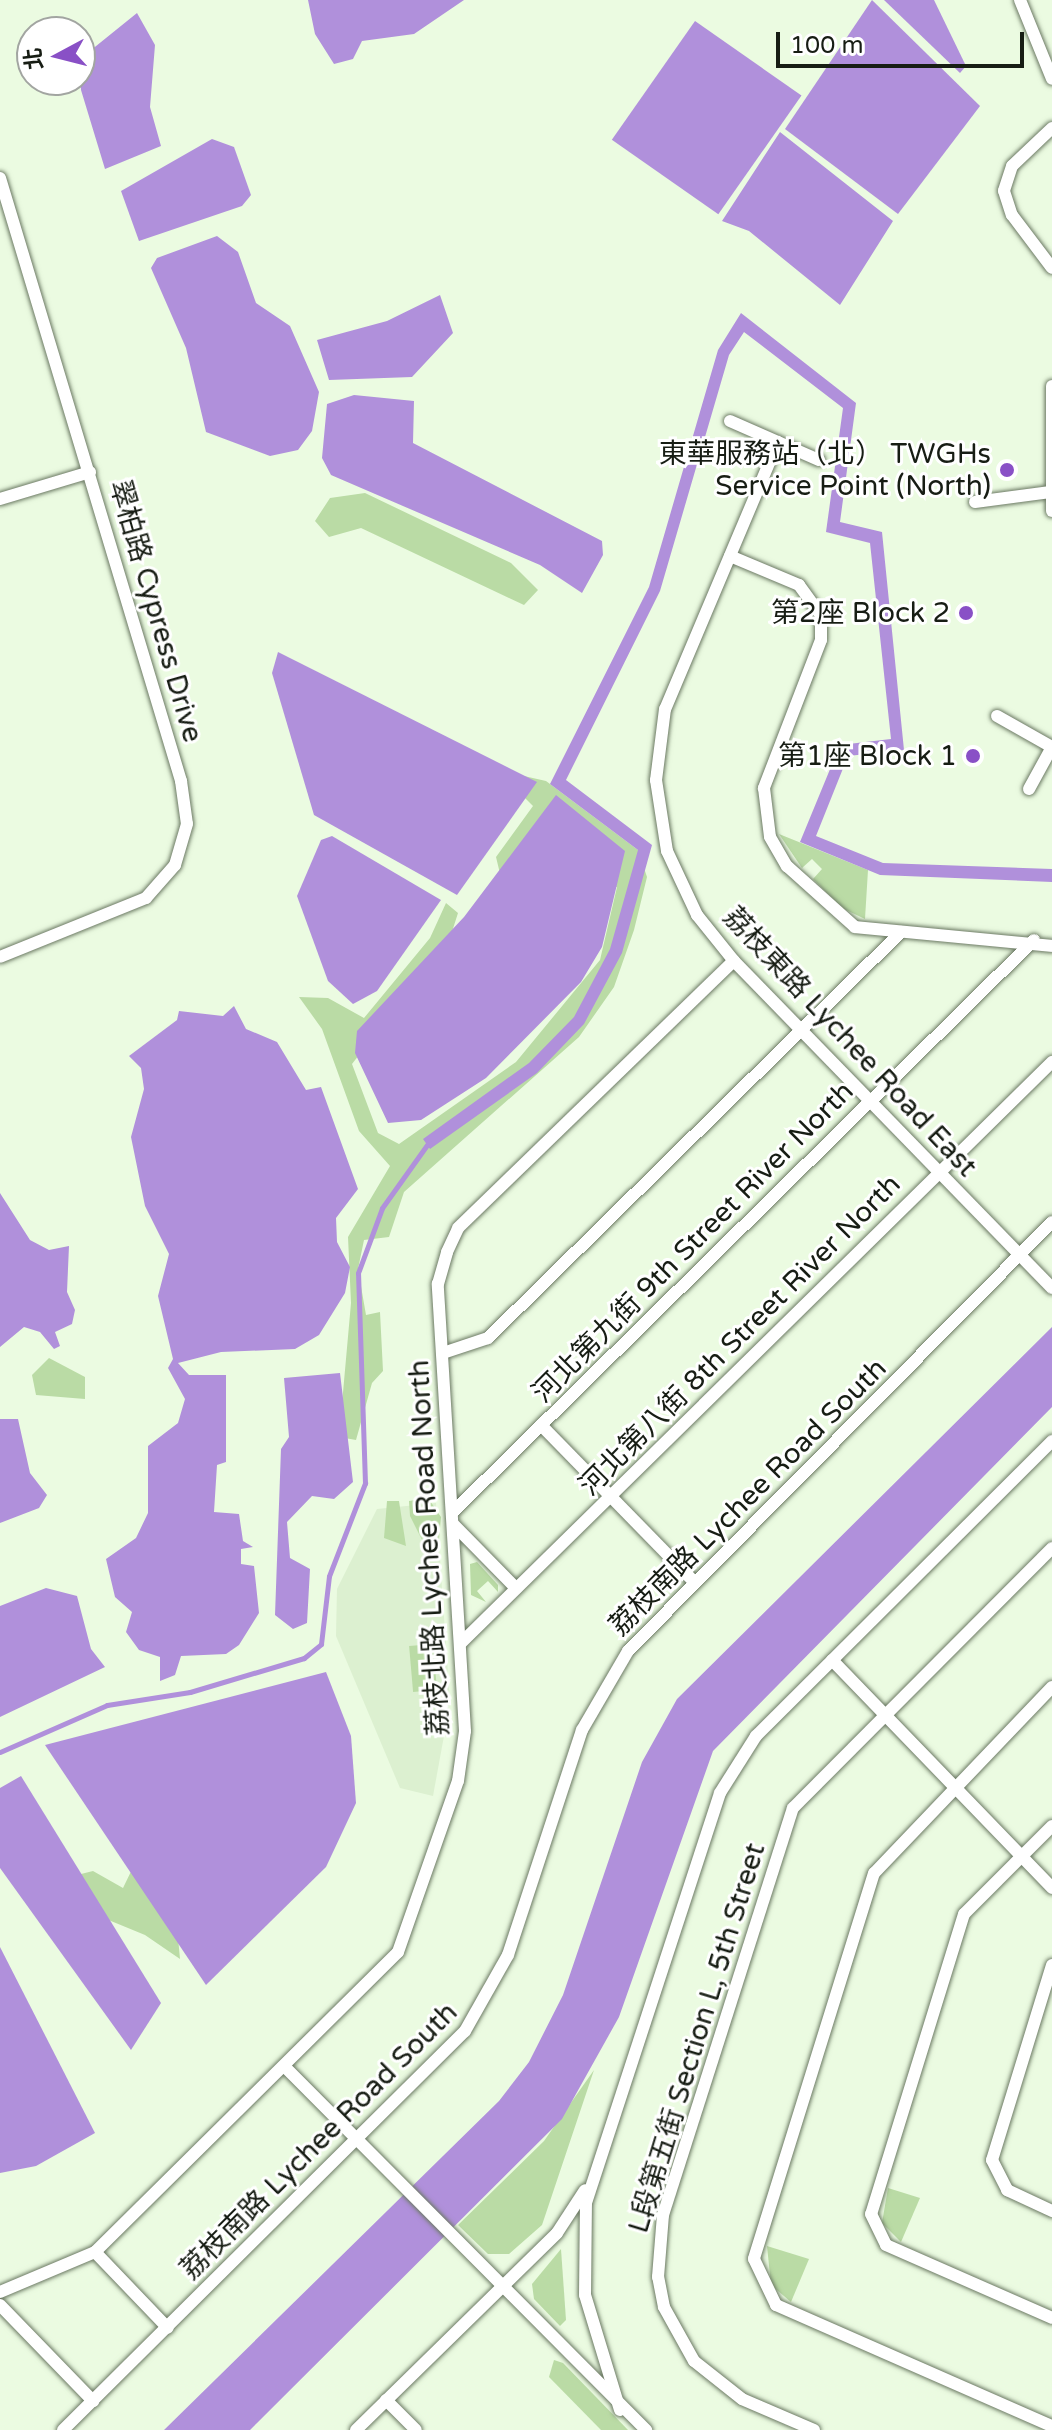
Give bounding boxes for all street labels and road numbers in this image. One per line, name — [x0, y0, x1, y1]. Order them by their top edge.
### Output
street label: 翠柏路 Cypress Drive — [102, 476, 210, 746]
street label: 荔枝東路 Lychee Road East — [716, 900, 984, 1184]
street label: 河北第九街 9th Street River North — [525, 1074, 861, 1410]
street label: 河北第八街 8th Street River North — [572, 1167, 908, 1503]
street label: 荔枝南路 Lychee Road South — [603, 1352, 893, 1642]
street label: 荔枝北路 Lychee Road North — [402, 1359, 456, 1737]
street label: L段第五街 Section L, 5th Street — [622, 1839, 772, 2237]
street label: 荔枝南路 Lychee Road South — [174, 1996, 464, 2286]

